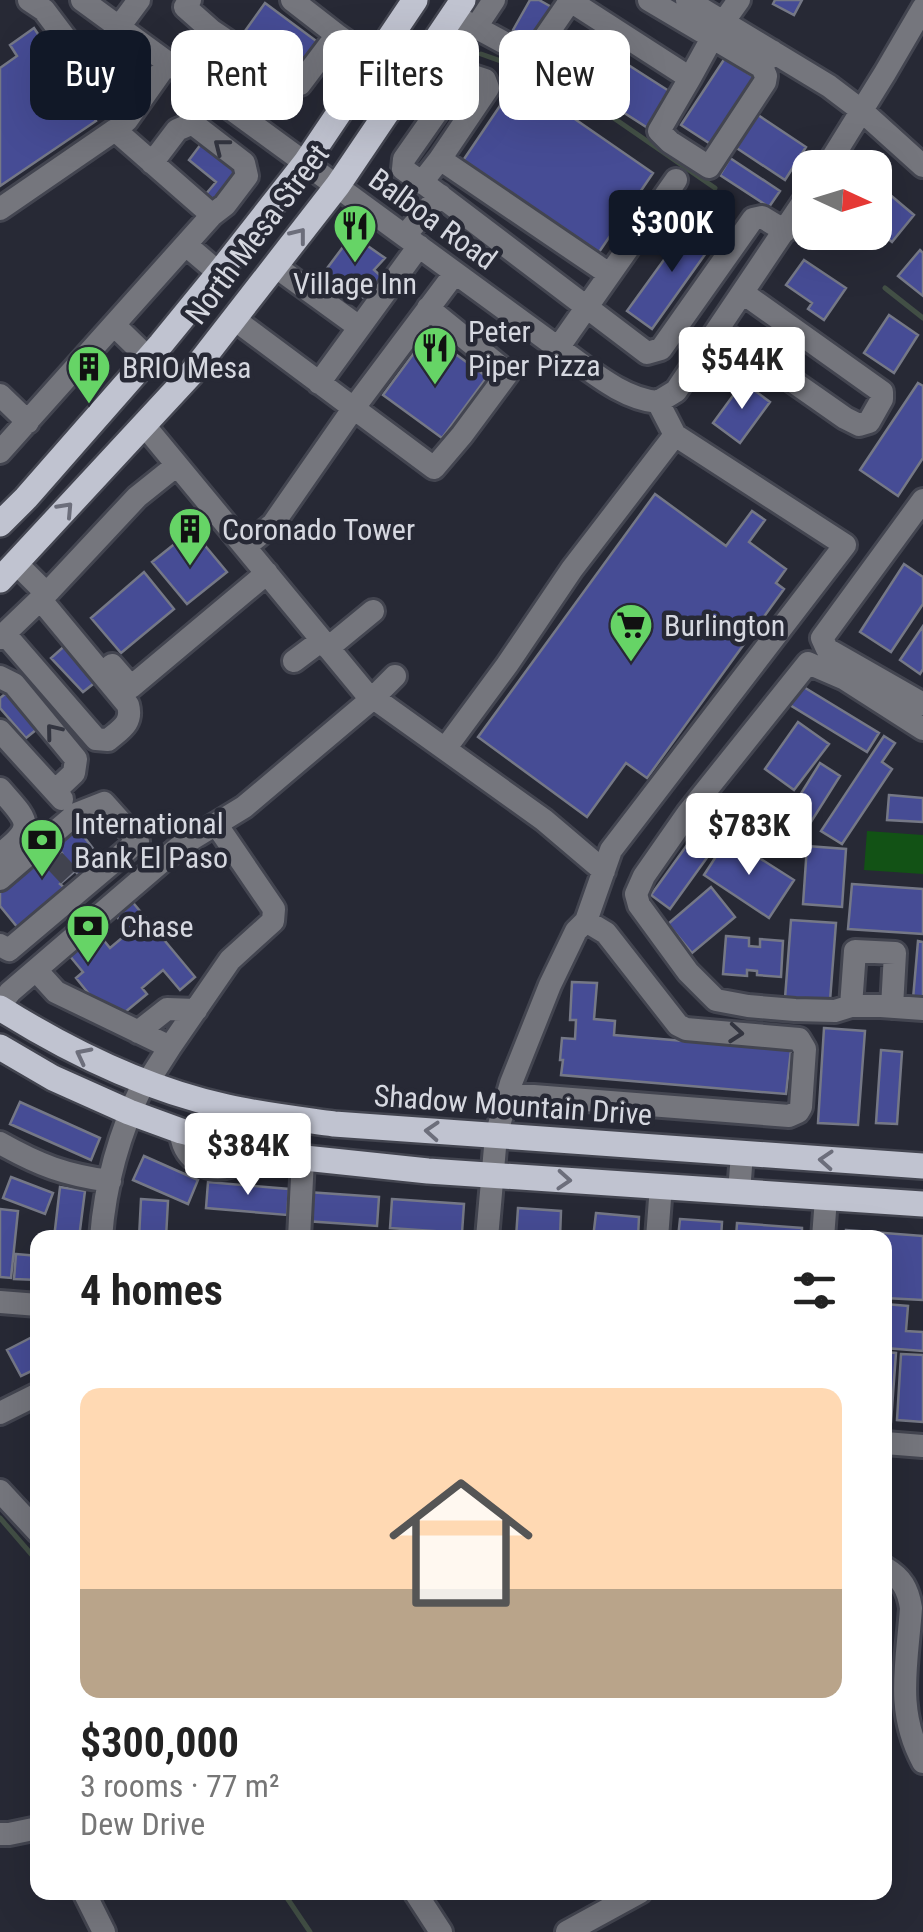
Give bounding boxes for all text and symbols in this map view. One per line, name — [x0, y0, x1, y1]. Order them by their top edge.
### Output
chip: Buy — [30, 30, 151, 120]
chip: Rent — [171, 30, 303, 120]
chip: Filters — [323, 30, 479, 120]
chip: New — [499, 30, 630, 120]
street label: North Mesa Street — [178, 137, 336, 331]
one-way arrow — [215, 140, 233, 157]
north arrow — [792, 150, 892, 250]
map controls — [792, 150, 892, 250]
street label: Balboa Road — [362, 161, 504, 277]
pin: $300K — [602, 190, 742, 275]
restaurant icon: Village Inn — [332, 203, 378, 264]
text: $300K — [631, 203, 713, 241]
one-way arrow — [288, 228, 305, 246]
place label: Village Inn — [293, 266, 417, 301]
place label: Peter Piper Pizza — [468, 314, 601, 383]
restaurant icon: Peter Piper Pizza — [412, 325, 458, 386]
pin: $544K — [672, 327, 812, 412]
text: $544K — [701, 340, 783, 378]
building icon: BRIO Mesa — [66, 344, 112, 405]
place label: BRIO Mesa — [122, 350, 252, 385]
one-way arrow — [54, 502, 72, 520]
building icon: Coronado Tower — [167, 506, 213, 567]
place label: Coronado Tower — [222, 512, 415, 547]
supermarket icon: Burlington — [608, 602, 654, 663]
place label: Burlington — [664, 608, 785, 643]
one-way arrow — [47, 725, 65, 743]
pin: $783K — [679, 793, 819, 878]
place label: International Bank El Paso — [74, 806, 228, 875]
text: $783K — [708, 806, 790, 844]
bank icon: International Bank El Paso — [19, 817, 65, 878]
bank icon: Chase — [65, 903, 111, 964]
place label: Chase — [120, 909, 194, 944]
one-way arrow — [729, 1022, 745, 1044]
one-way arrow — [75, 1048, 93, 1067]
street label: Shadow Mountain Drive — [373, 1078, 653, 1132]
pin: $384K — [178, 1113, 318, 1198]
one-way arrow — [423, 1121, 439, 1143]
text: $384K — [207, 1126, 289, 1164]
one-way arrow — [817, 1150, 833, 1171]
one-way arrow — [556, 1168, 572, 1190]
icon: filters — [787, 1263, 842, 1318]
text: 4 homes — [80, 1266, 223, 1315]
icon: home — [371, 1453, 551, 1633]
text: $300,000 — [80, 1718, 239, 1767]
text: 3 rooms · 77 m² — [80, 1767, 279, 1805]
text: Dew Drive — [80, 1805, 205, 1843]

